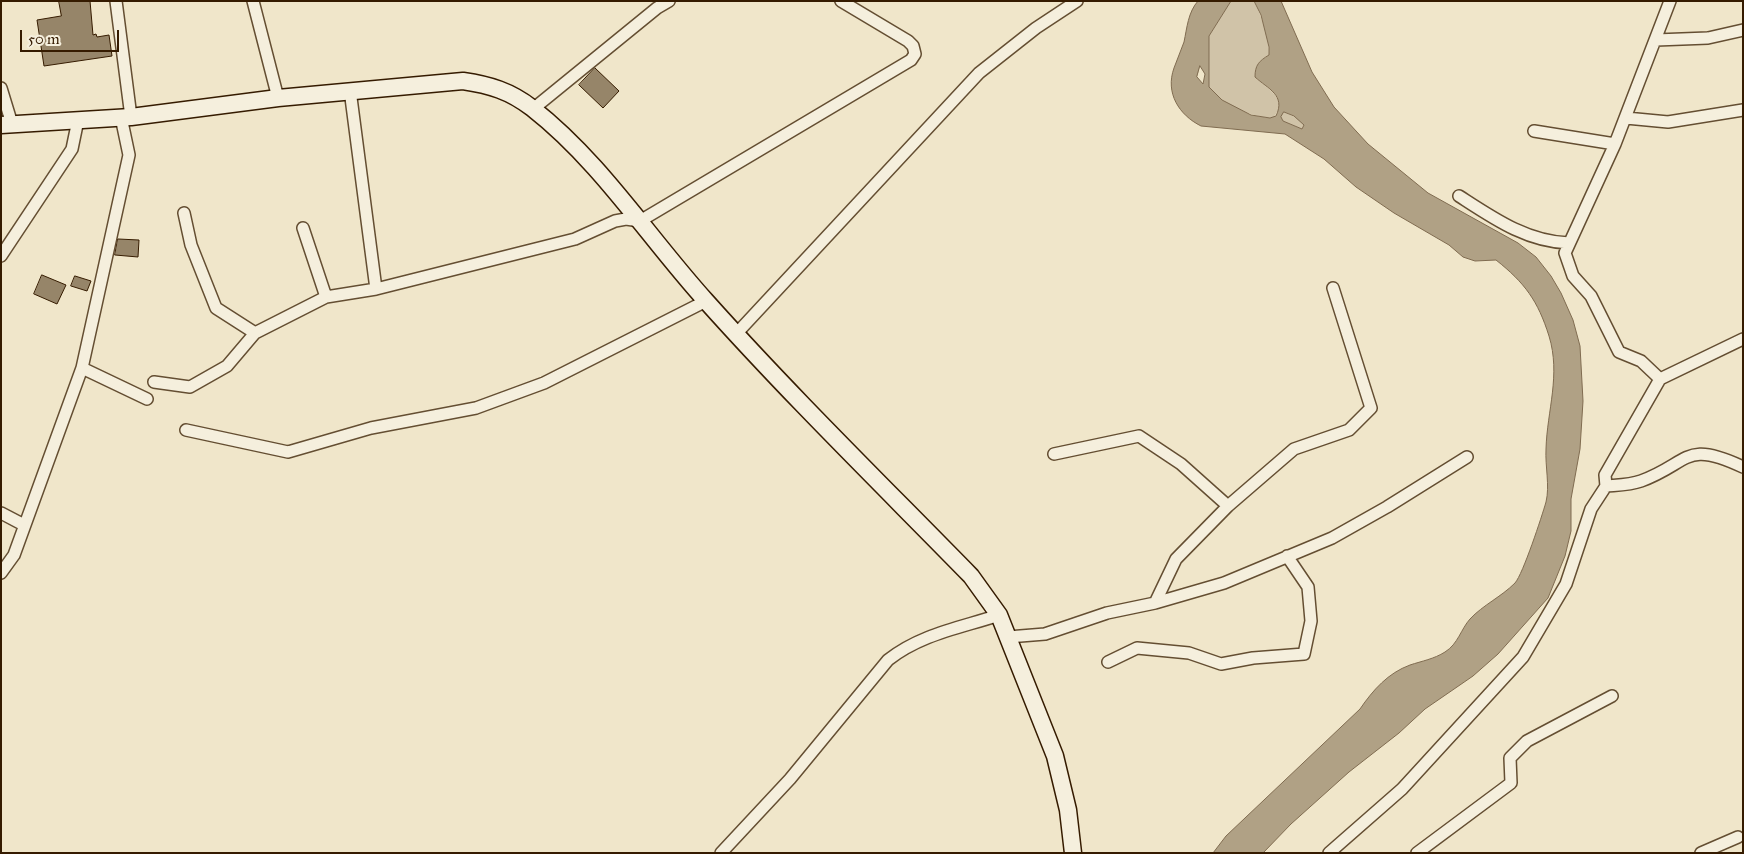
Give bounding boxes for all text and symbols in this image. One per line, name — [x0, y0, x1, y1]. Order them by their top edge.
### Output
scale bar — [22, 20, 121, 52]
text: 50 m — [28, 30, 60, 48]

